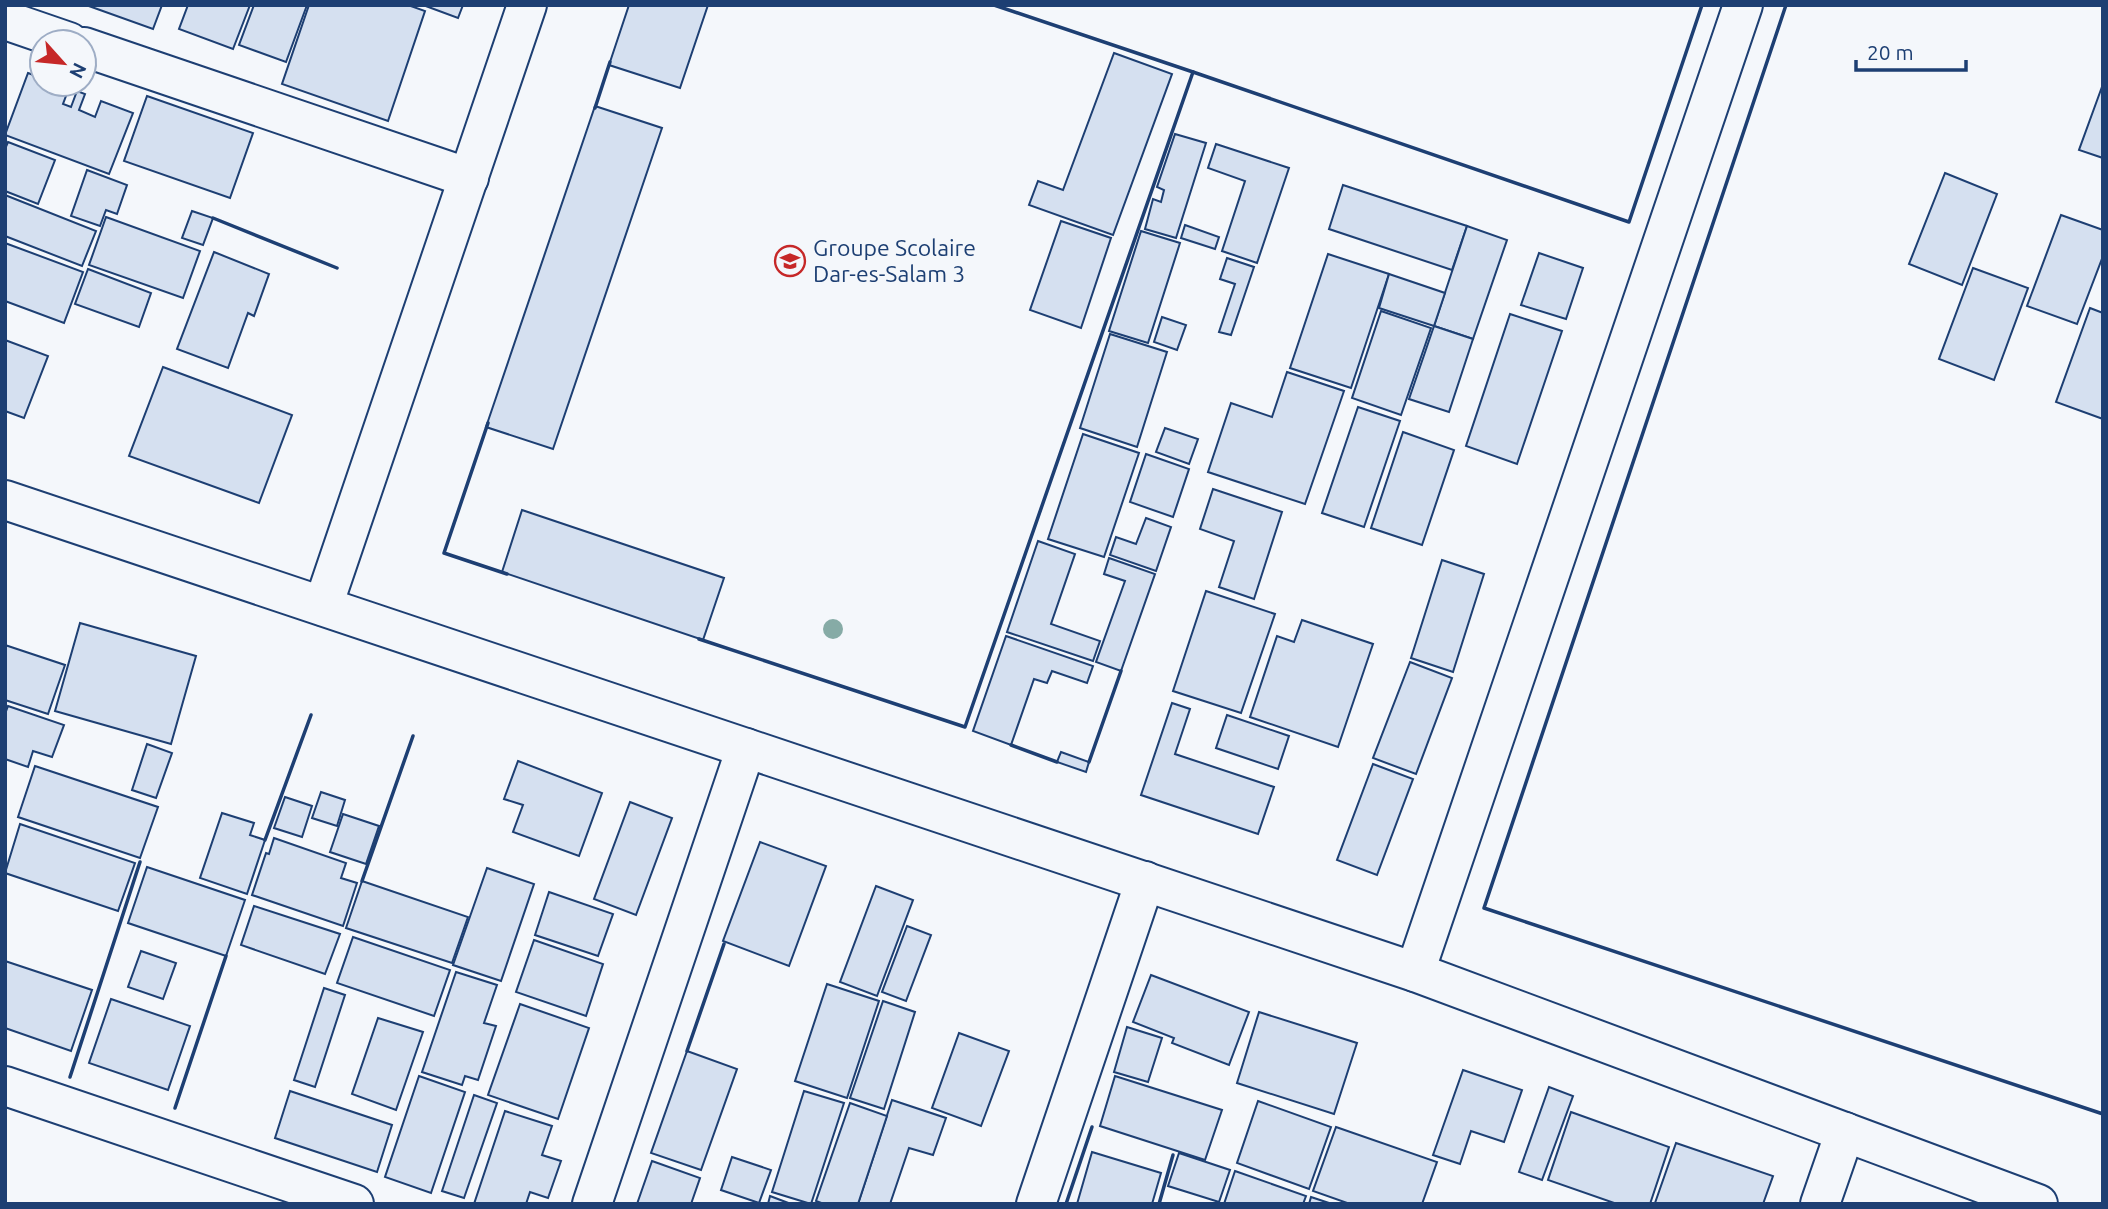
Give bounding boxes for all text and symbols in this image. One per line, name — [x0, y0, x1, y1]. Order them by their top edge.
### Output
north arrow — [28, 28, 98, 98]
scale bar — [1856, 28, 1966, 72]
text: 20 m — [1867, 40, 1914, 64]
text: N — [65, 59, 91, 82]
place label: Groupe Scolaire Dar-es-Salam 3 — [813, 235, 976, 286]
school or university icon: Groupe Scolaire Dar-es-Salam 3 — [773, 244, 807, 278]

